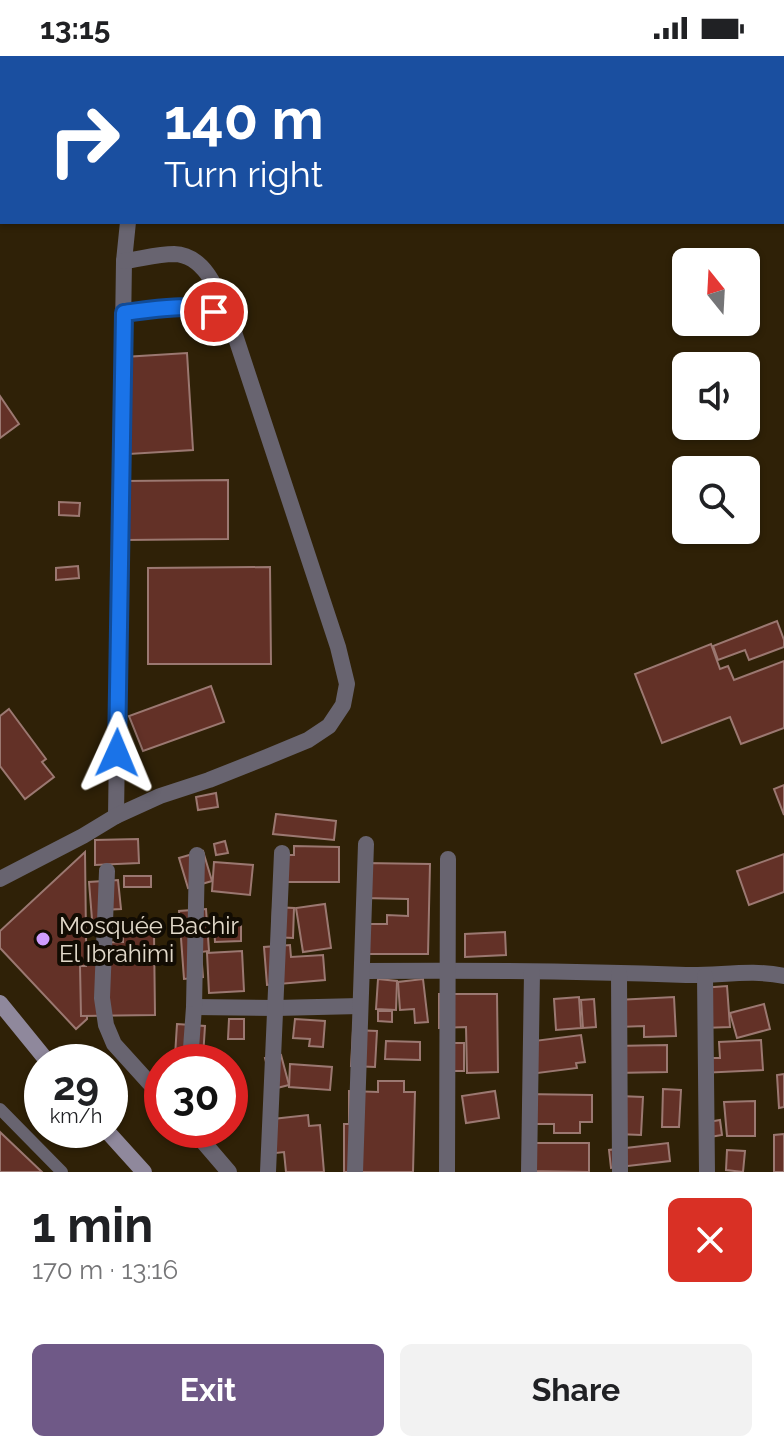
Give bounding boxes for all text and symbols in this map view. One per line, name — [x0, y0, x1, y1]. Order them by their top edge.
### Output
text: 13:15 — [40, 11, 110, 46]
text: 140 m — [164, 86, 324, 152]
icon: right — [32, 88, 136, 192]
text: Turn right — [164, 153, 323, 195]
north arrow — [672, 248, 760, 336]
map controls — [672, 248, 760, 544]
pin — [180, 278, 248, 346]
icon: arrive — [192, 290, 236, 334]
button: sound — [672, 352, 760, 440]
button: search — [672, 456, 760, 544]
position arrow — [75, 711, 159, 795]
place label: Mosquée Bachir El Ibrahimi — [59, 911, 240, 968]
marker: Mosquée Bachir El Ibrahimi — [34, 930, 52, 948]
speed limit sign: 30 — [144, 1044, 248, 1148]
text: 29 — [53, 1062, 99, 1109]
text: km/h — [50, 1104, 102, 1128]
text: 1 min — [32, 1197, 153, 1253]
button: close — [668, 1198, 752, 1282]
text: 170 m · 13:16 — [32, 1255, 178, 1285]
button: Exit — [32, 1344, 384, 1436]
button: Share — [400, 1344, 752, 1436]

